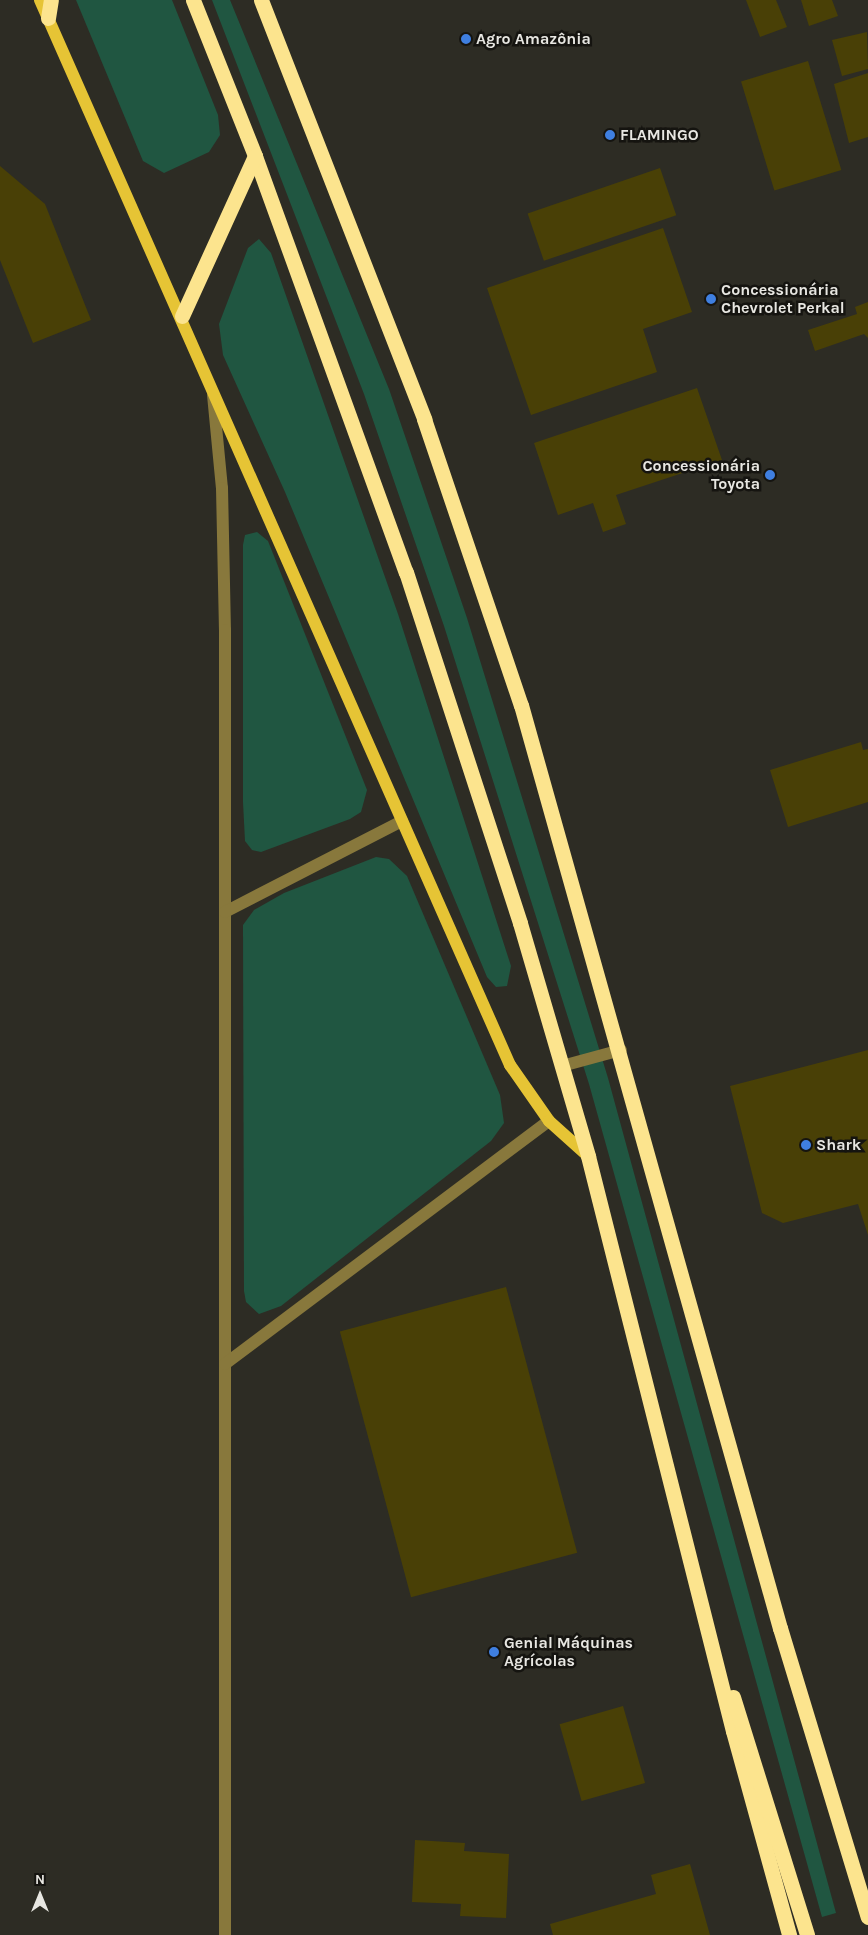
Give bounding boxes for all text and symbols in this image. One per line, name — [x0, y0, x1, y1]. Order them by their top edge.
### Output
place label: Agro Amazônia — [476, 29, 591, 49]
marker: Agro Amazônia — [460, 33, 472, 45]
place label: FLAMINGO — [620, 125, 699, 145]
marker: FLAMINGO — [604, 129, 616, 141]
place label: Concessionária Chevrolet Perkal — [721, 280, 845, 318]
marker: Concessionária Chevrolet Perkal — [705, 293, 717, 305]
place label: Concessionária Toyota — [642, 456, 760, 494]
marker: Concessionária Toyota — [764, 469, 776, 481]
place label: Shark — [816, 1135, 861, 1155]
marker: Shark — [800, 1139, 812, 1151]
place label: Genial Máquinas Agrícolas — [504, 1633, 633, 1671]
marker: Genial Máquinas Agrícolas — [488, 1646, 500, 1658]
north arrow — [15, 1870, 65, 1920]
text: N — [35, 1871, 45, 1888]

